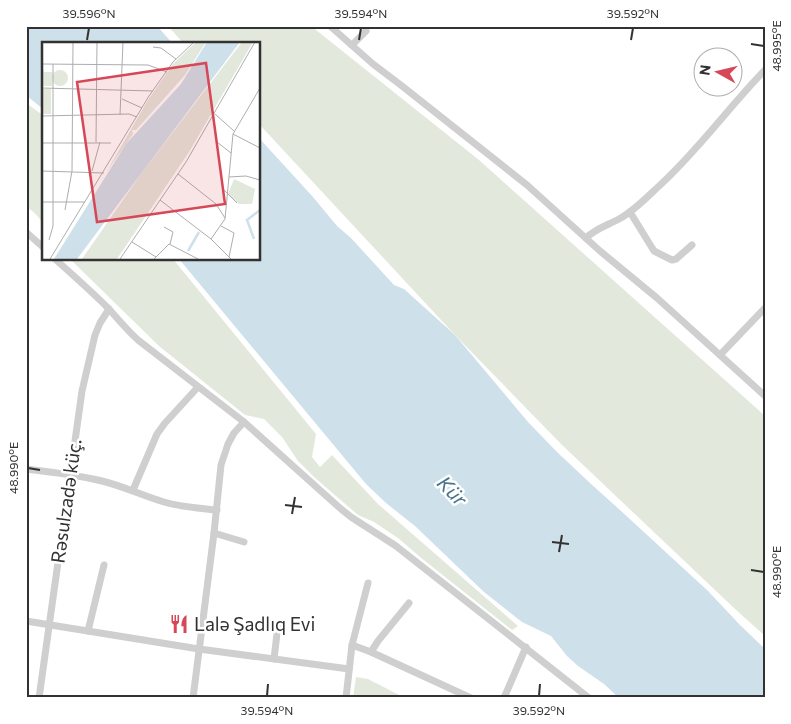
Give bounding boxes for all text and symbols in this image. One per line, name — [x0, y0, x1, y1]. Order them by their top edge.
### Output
text: 39.596°N — [63, 6, 115, 20]
text: 39.594°N — [335, 6, 387, 20]
text: 39.592°N — [607, 6, 659, 20]
text: 48.995°E — [769, 20, 783, 72]
inset map — [42, 42, 260, 260]
north arrow — [694, 48, 744, 98]
text: N — [695, 64, 714, 77]
street label: Rəsulzadə küç. — [45, 437, 86, 565]
text: 48.990°E — [6, 442, 20, 494]
water label: Kür — [433, 470, 473, 511]
text: 48.990°E — [769, 546, 783, 598]
place label: Lalə Şadlıq Evi — [194, 612, 315, 635]
restaurant icon: Lalə Şadlıq Evi — [168, 613, 190, 635]
text: 39.594°N — [241, 703, 293, 717]
text: 39.592°N — [513, 703, 565, 717]

